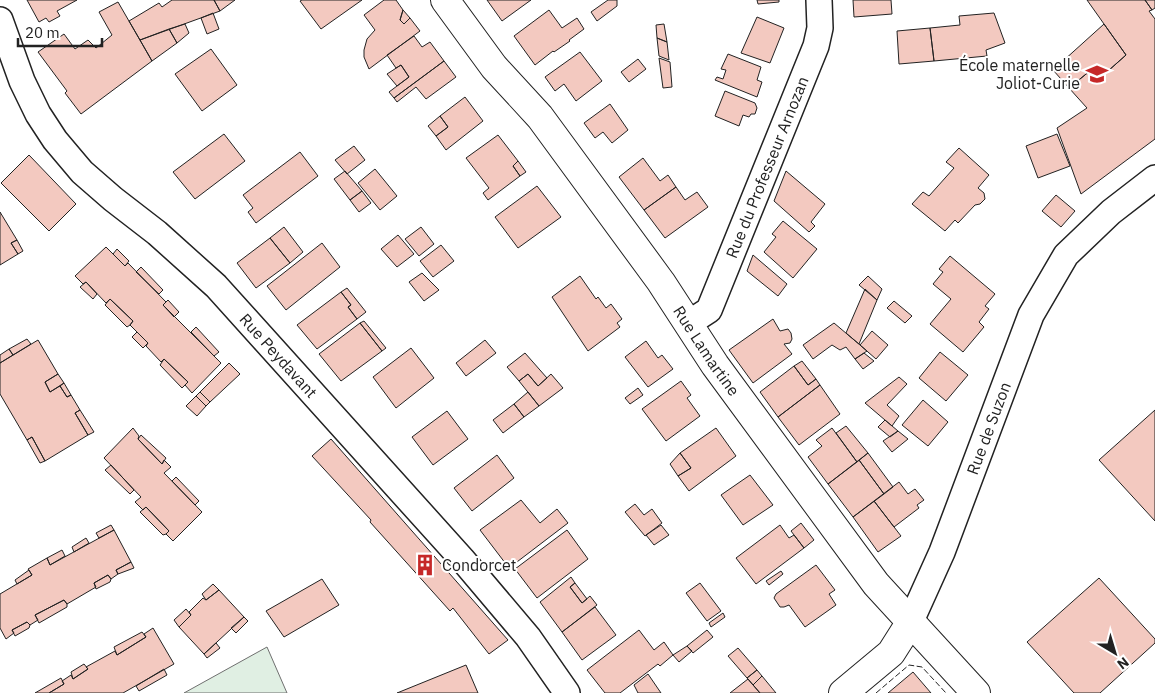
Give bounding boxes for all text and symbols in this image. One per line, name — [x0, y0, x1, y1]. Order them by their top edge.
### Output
scale bar — [18, 15, 101, 47]
text: 20 m — [25, 23, 60, 42]
place label: École maternelle Joliot-Curie — [959, 54, 1080, 93]
school or university icon: École maternelle Joliot-Curie — [1084, 61, 1110, 87]
street label: Rue du Professeur Arnozan — [721, 73, 813, 261]
street label: Rue Lamartine — [669, 302, 744, 400]
street label: Rue Peydavant — [235, 309, 322, 402]
street label: Rue de Suzon — [962, 379, 1015, 477]
building icon: Condorcet — [412, 552, 438, 578]
place label: Condorcet — [442, 555, 516, 575]
north arrow — [1090, 628, 1140, 678]
text: N — [1113, 653, 1133, 673]

